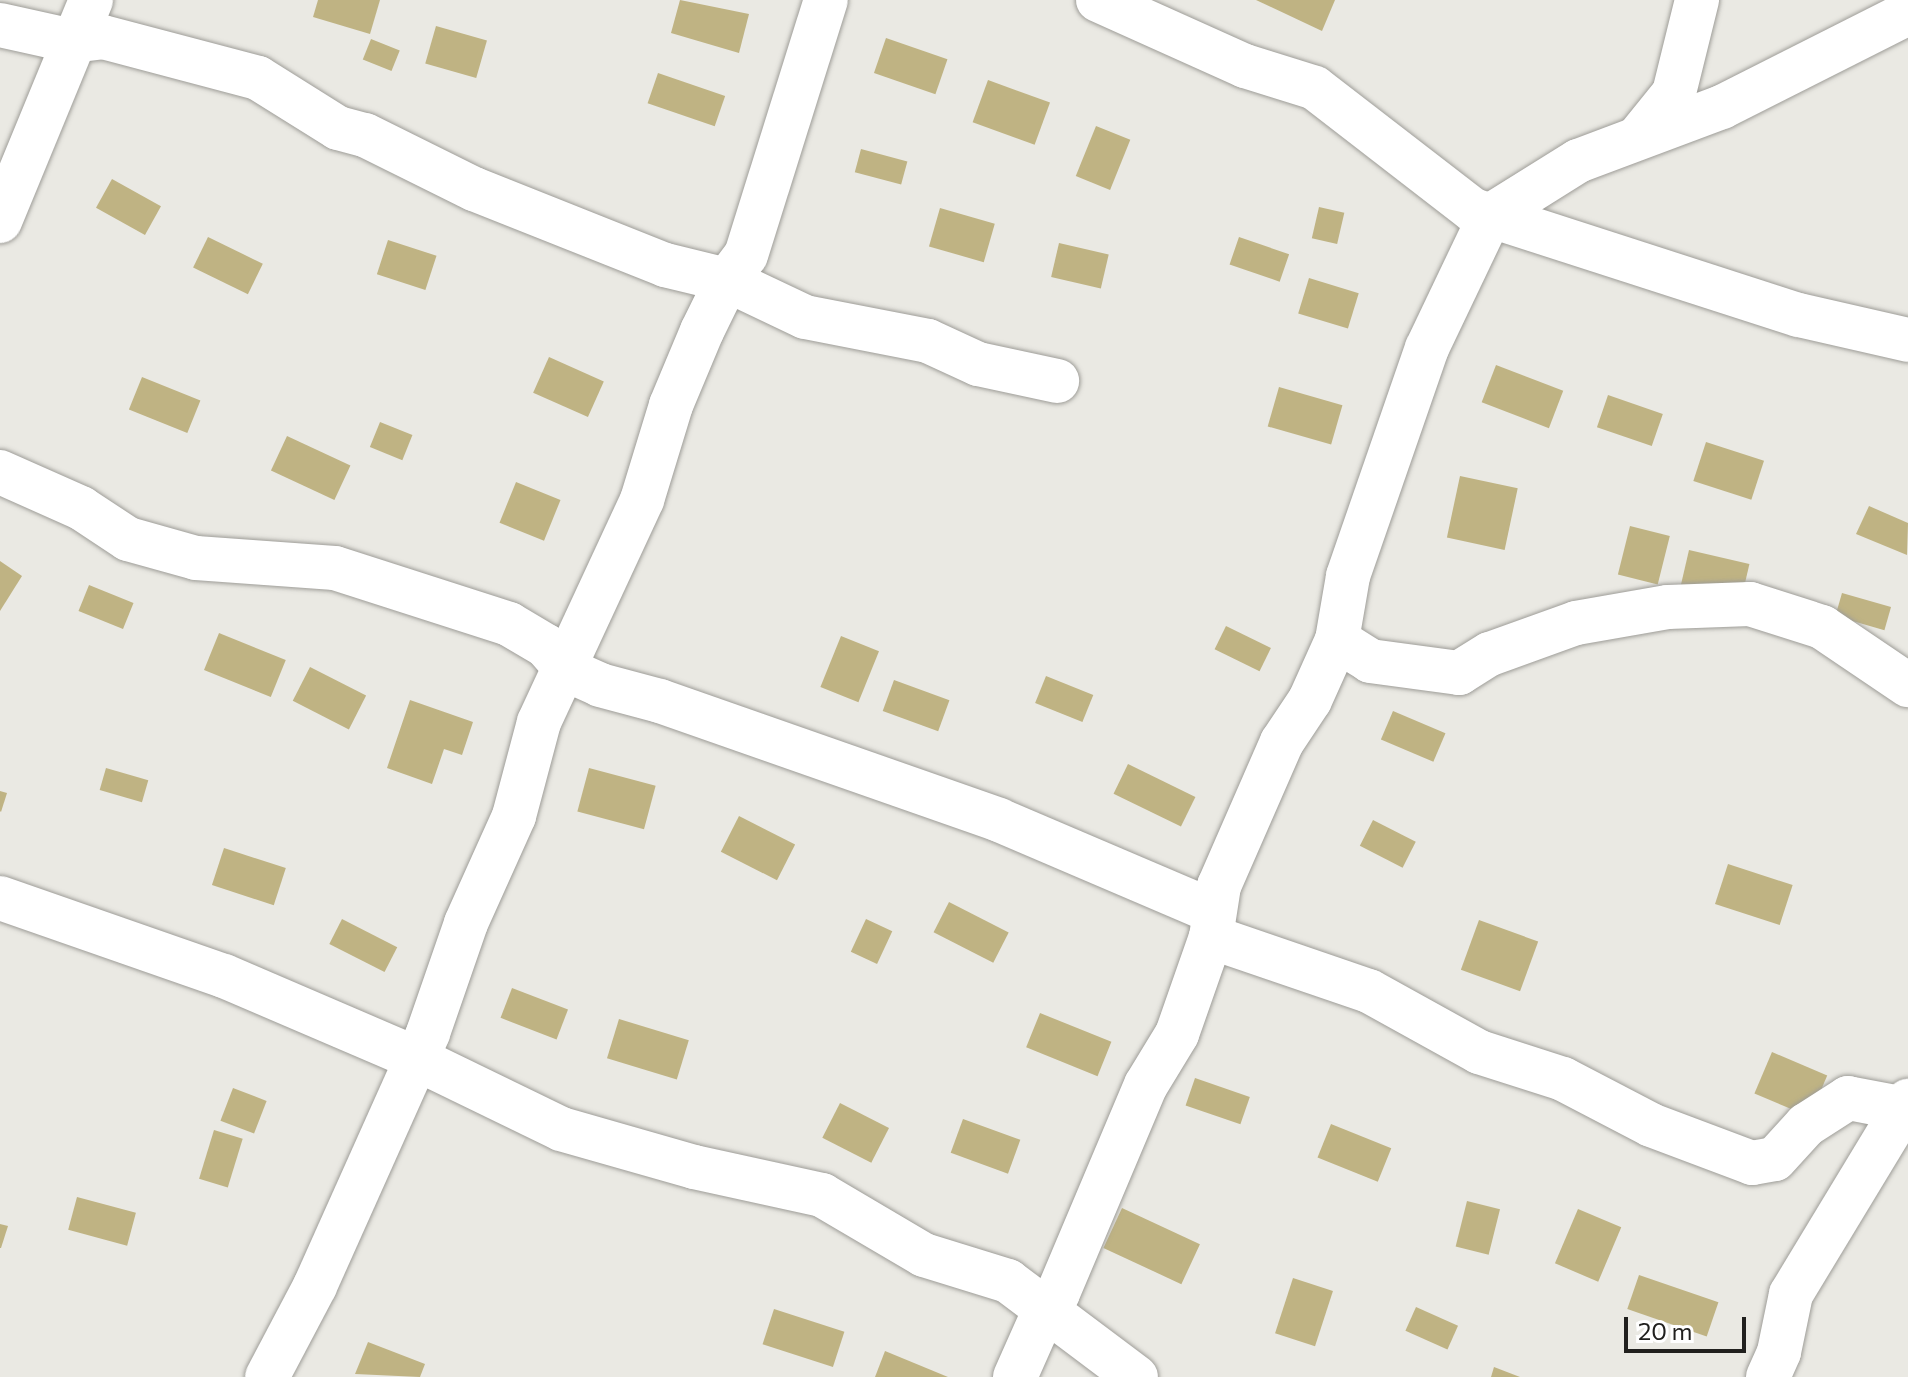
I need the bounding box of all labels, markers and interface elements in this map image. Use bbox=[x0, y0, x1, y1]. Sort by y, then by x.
scale bar bbox=[1628, 1301, 1750, 1351]
text: 20 m bbox=[1638, 1316, 1692, 1345]

